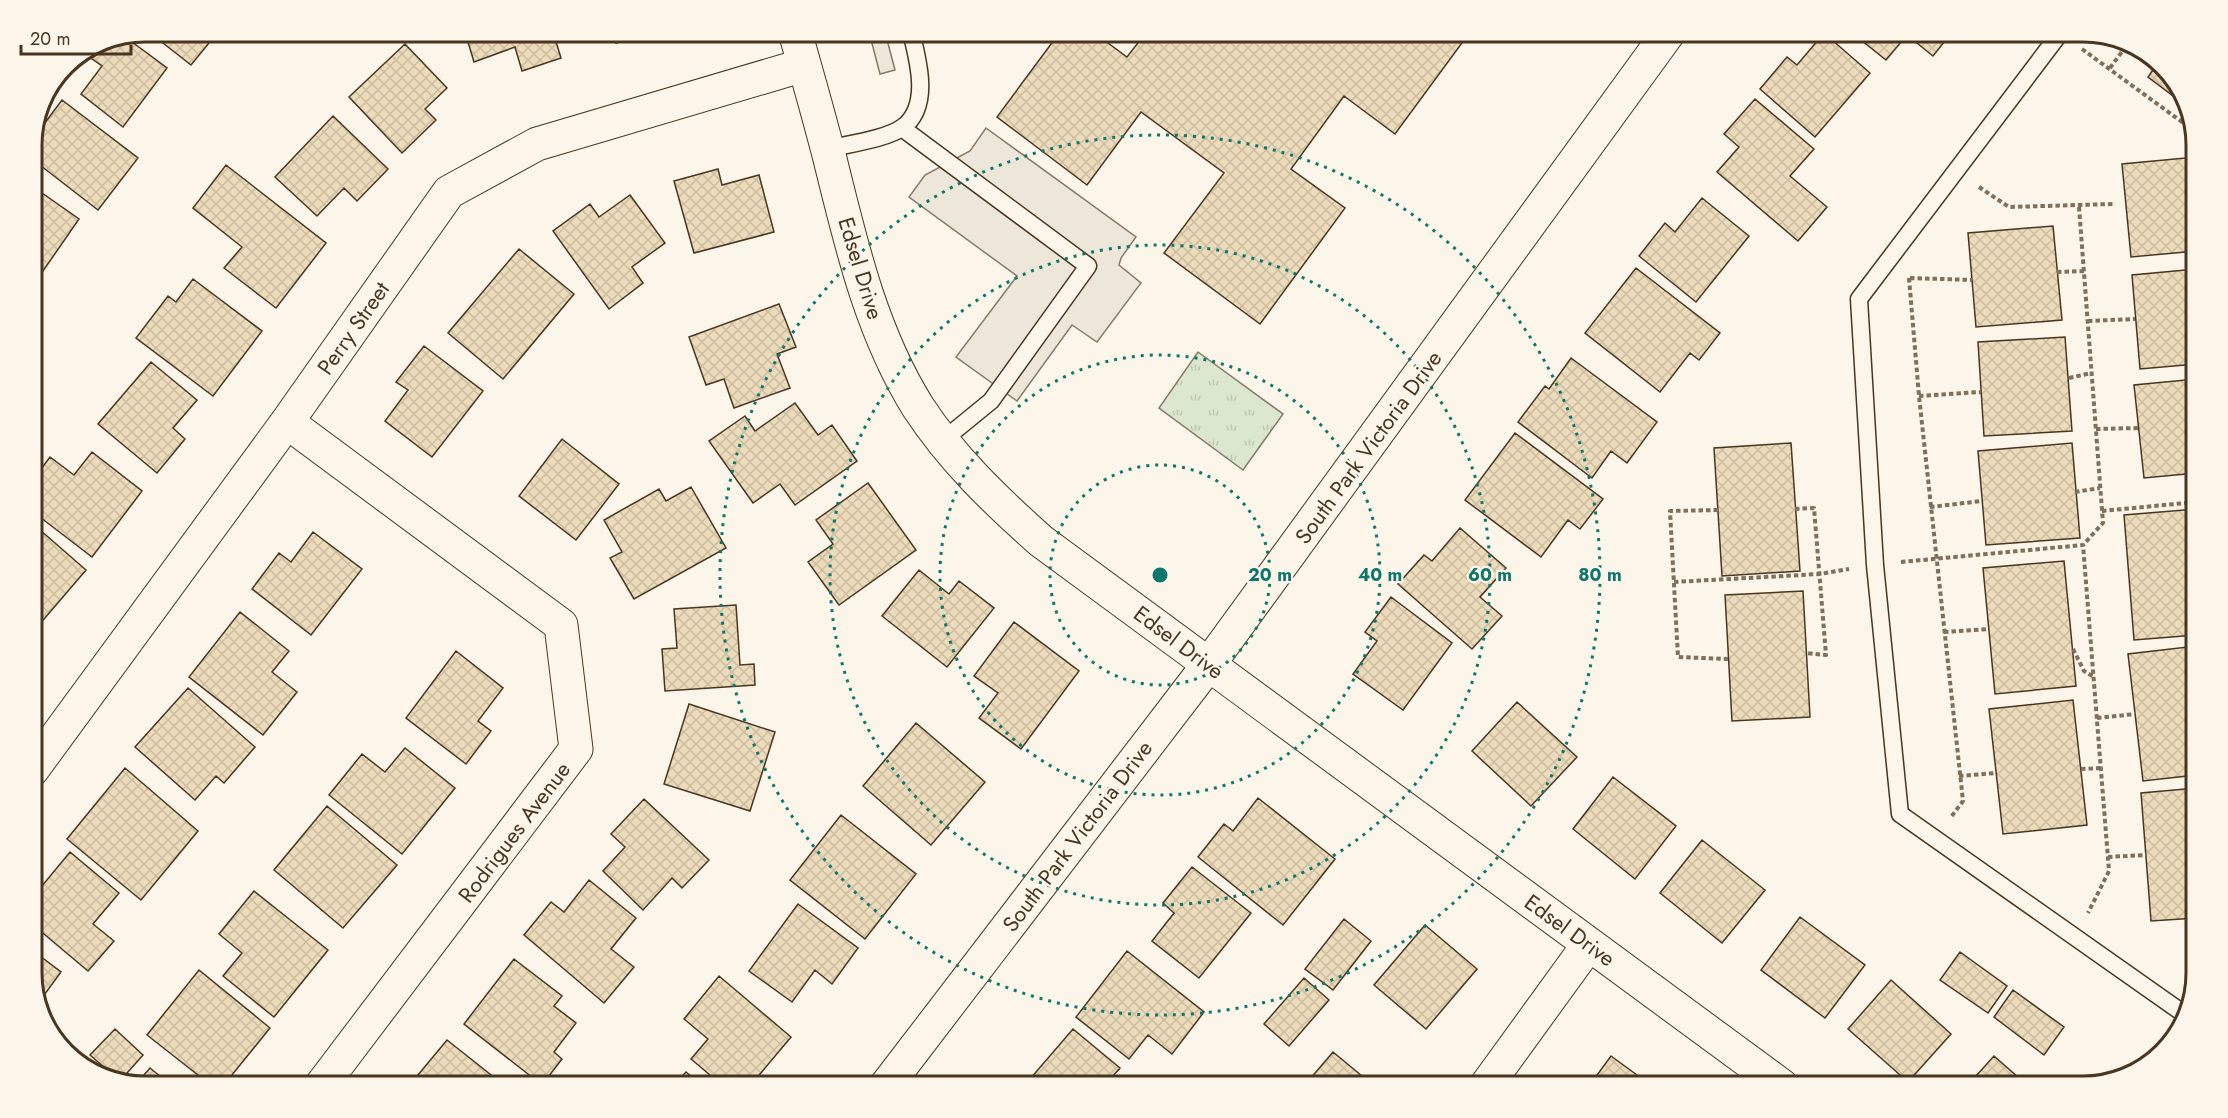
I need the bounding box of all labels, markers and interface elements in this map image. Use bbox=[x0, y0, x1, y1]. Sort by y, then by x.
scale bar bbox=[21, 18, 130, 56]
text: 20 m bbox=[30, 26, 70, 52]
street label: Edsel Drive bbox=[830, 213, 892, 323]
street label: Perry Street bbox=[309, 274, 397, 381]
street label: South Park Victoria Drive bbox=[1287, 344, 1449, 550]
text: 20 m bbox=[1248, 562, 1292, 588]
text: 40 m bbox=[1358, 562, 1402, 588]
text: 60 m bbox=[1468, 562, 1512, 588]
text: 80 m bbox=[1578, 562, 1622, 588]
centre of rings bbox=[1150, 565, 1170, 585]
street label: Edsel Drive bbox=[1127, 598, 1231, 686]
street label: South Park Victoria Drive bbox=[994, 734, 1160, 938]
street label: Rodrigues Avenue bbox=[450, 755, 578, 909]
street label: Edsel Drive bbox=[1518, 886, 1622, 974]

